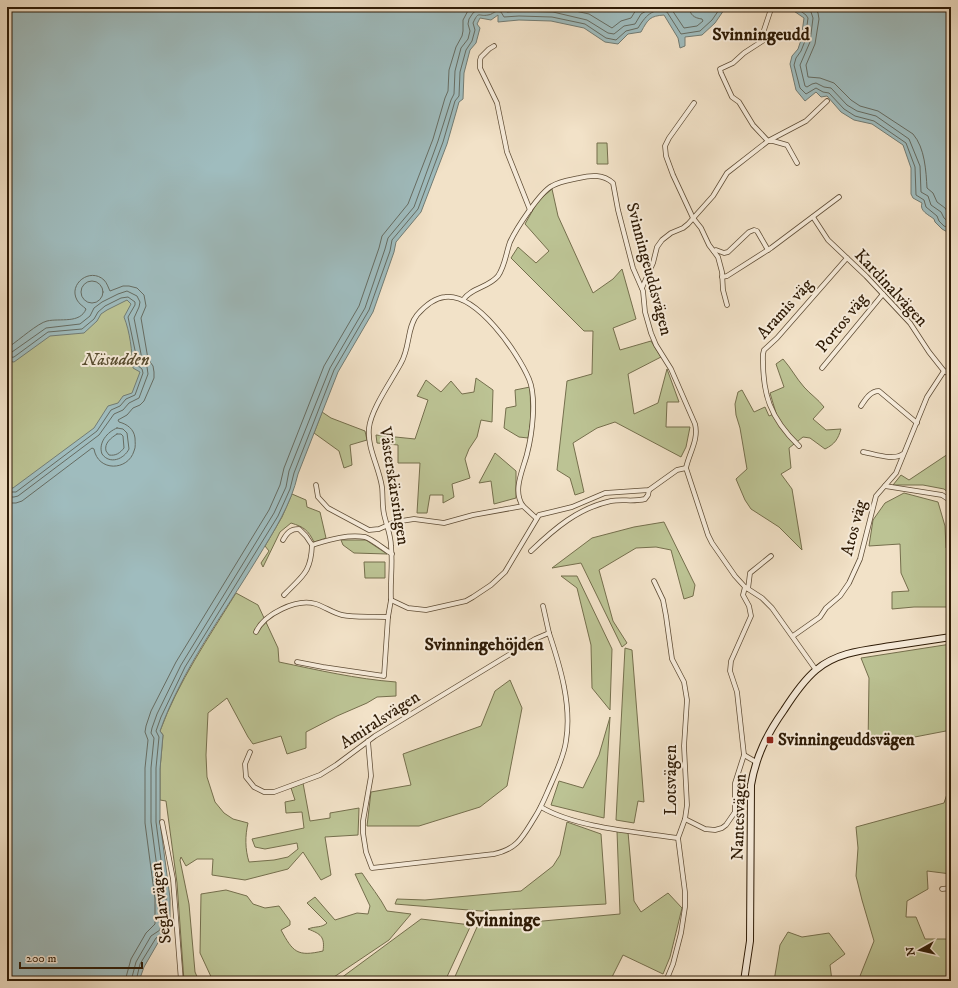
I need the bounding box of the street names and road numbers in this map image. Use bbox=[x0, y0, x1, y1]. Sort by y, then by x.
street label: Svinningeuddsvägen bbox=[621, 200, 677, 338]
street label: Kardinalvägen bbox=[849, 245, 933, 332]
street label: Aramis väg bbox=[752, 274, 818, 344]
street label: Portos väg bbox=[811, 288, 873, 357]
street label: Västerskärsringen bbox=[374, 424, 414, 547]
street label: Atos väg bbox=[836, 497, 872, 558]
street label: Amiralsvägen bbox=[336, 686, 424, 754]
street label: Lotsvägen bbox=[660, 745, 682, 815]
street label: Nantesvägen bbox=[726, 773, 752, 861]
street label: Seglarvägen bbox=[145, 861, 177, 945]

